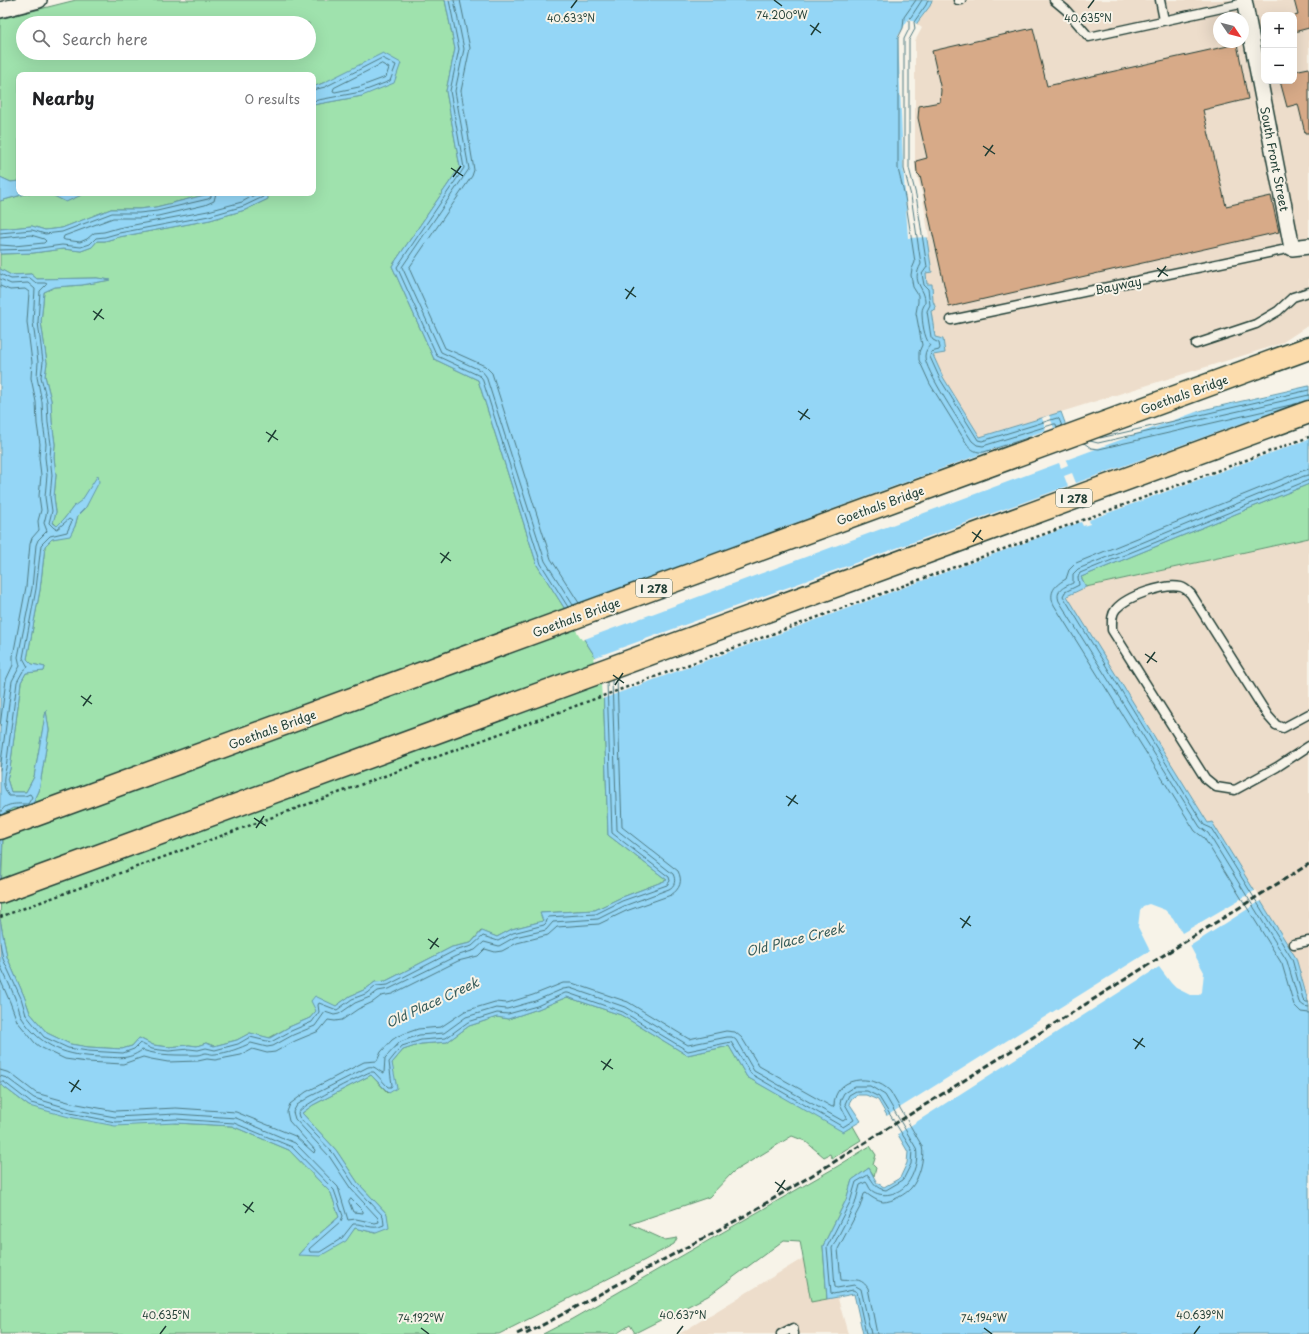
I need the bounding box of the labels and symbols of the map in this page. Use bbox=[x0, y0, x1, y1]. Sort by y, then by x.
text: 74.200°W bbox=[757, 7, 808, 22]
text: 40.633°N bbox=[547, 10, 595, 25]
text: 40.635°N bbox=[1064, 10, 1112, 25]
north arrow bbox=[1213, 12, 1249, 48]
street label: South Front Street bbox=[1256, 105, 1294, 213]
street label: Bayway bbox=[1093, 271, 1143, 299]
street label: Goethals Bridge bbox=[1138, 370, 1230, 418]
street label: Goethals Bridge bbox=[834, 481, 926, 529]
road number: I 278 bbox=[1056, 489, 1092, 507]
road number: I 278 bbox=[636, 579, 672, 597]
street label: Goethals Bridge bbox=[530, 593, 622, 641]
street label: Goethals Bridge bbox=[226, 705, 318, 753]
water label: Old Place Creek bbox=[744, 917, 847, 960]
water label: Old Place Creek bbox=[382, 972, 483, 1032]
text: 40.635°N bbox=[142, 1307, 190, 1322]
text: 40.637°N bbox=[660, 1307, 707, 1322]
text: 40.639°N bbox=[1176, 1307, 1224, 1322]
text: 74.192°W bbox=[398, 1310, 445, 1325]
text: 74.194°W bbox=[961, 1310, 1008, 1325]

